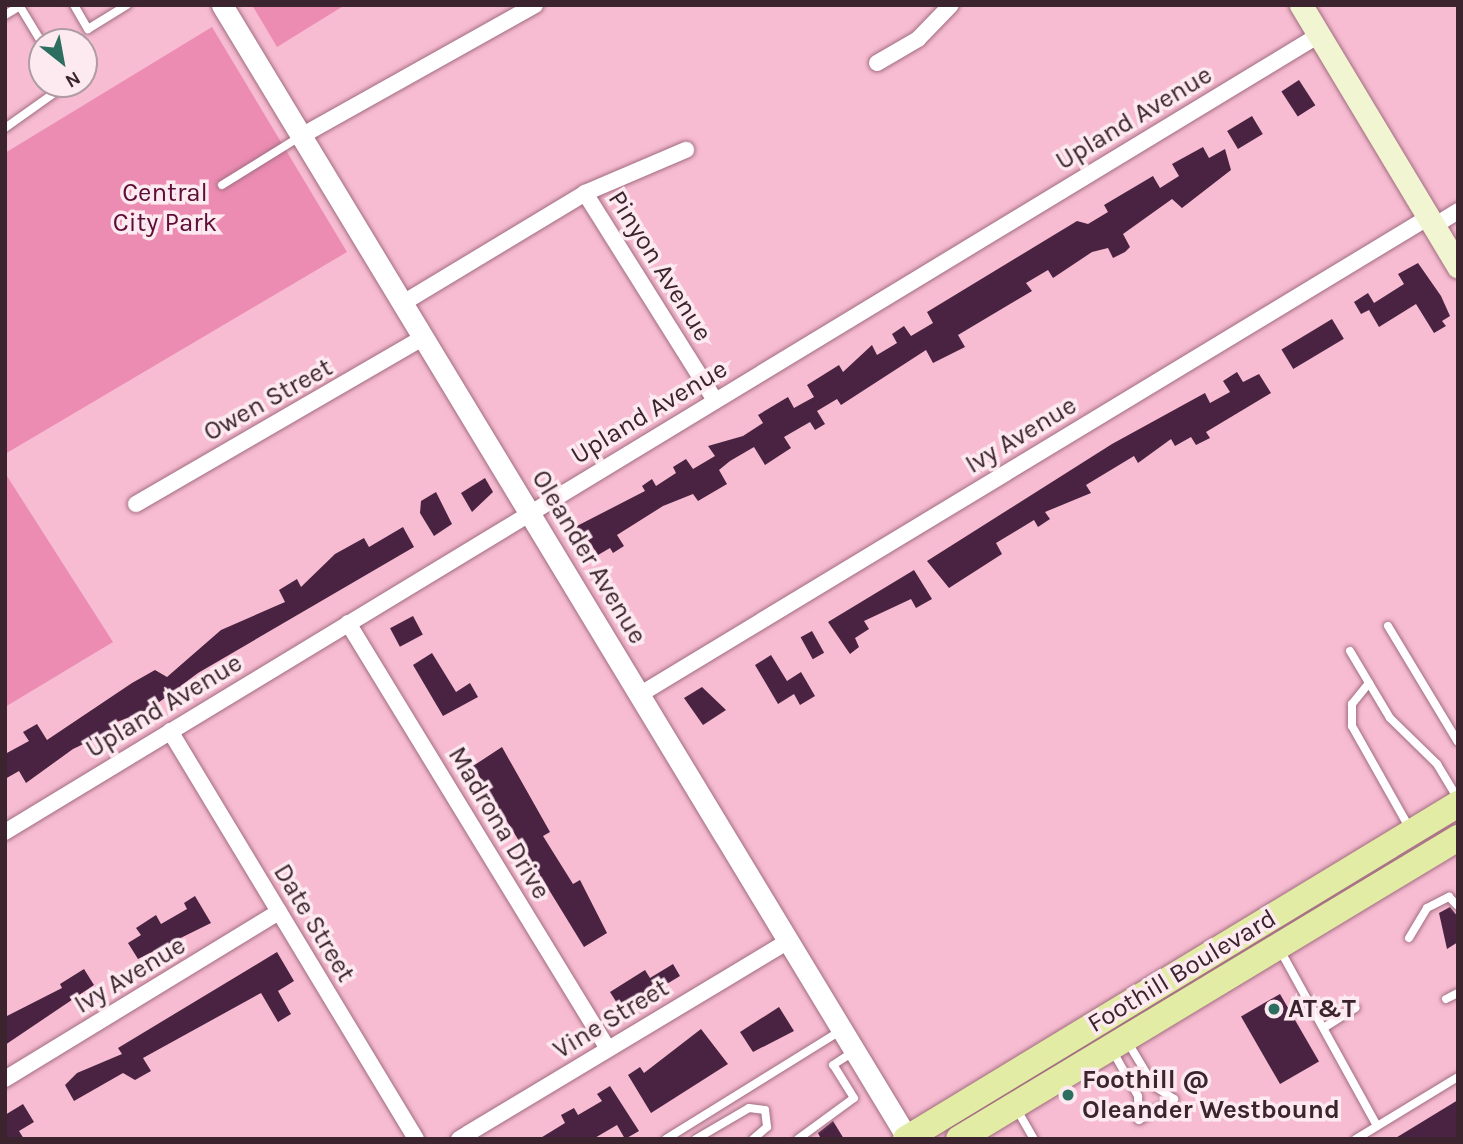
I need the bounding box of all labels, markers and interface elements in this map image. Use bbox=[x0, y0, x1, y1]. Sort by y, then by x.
north arrow bbox=[28, 28, 98, 98]
street label: Upland Avenue bbox=[1050, 59, 1218, 177]
text: N bbox=[61, 66, 84, 92]
park label: Central City Park bbox=[113, 177, 217, 238]
street label: Pinyon Avenue bbox=[601, 185, 719, 347]
street label: Owen Street bbox=[198, 352, 338, 448]
street label: Upland Avenue bbox=[565, 353, 733, 471]
street label: Ivy Avenue bbox=[960, 390, 1082, 480]
street label: Oleander Avenue bbox=[525, 464, 653, 650]
street label: Upland Avenue bbox=[80, 647, 248, 765]
street label: Madrona Drive bbox=[441, 741, 557, 905]
street label: Date Street bbox=[267, 858, 361, 988]
street label: Foothill Boulevard bbox=[1082, 902, 1282, 1040]
street label: Ivy Avenue bbox=[69, 930, 191, 1020]
street label: Vine Street bbox=[548, 972, 674, 1066]
place label: AT&T bbox=[1288, 993, 1356, 1025]
marker: AT&T bbox=[1266, 1001, 1282, 1017]
place label: Foothill @ Oleander Westbound bbox=[1082, 1064, 1340, 1126]
marker: Foothill @ Oleander Westbound bbox=[1060, 1087, 1076, 1103]

